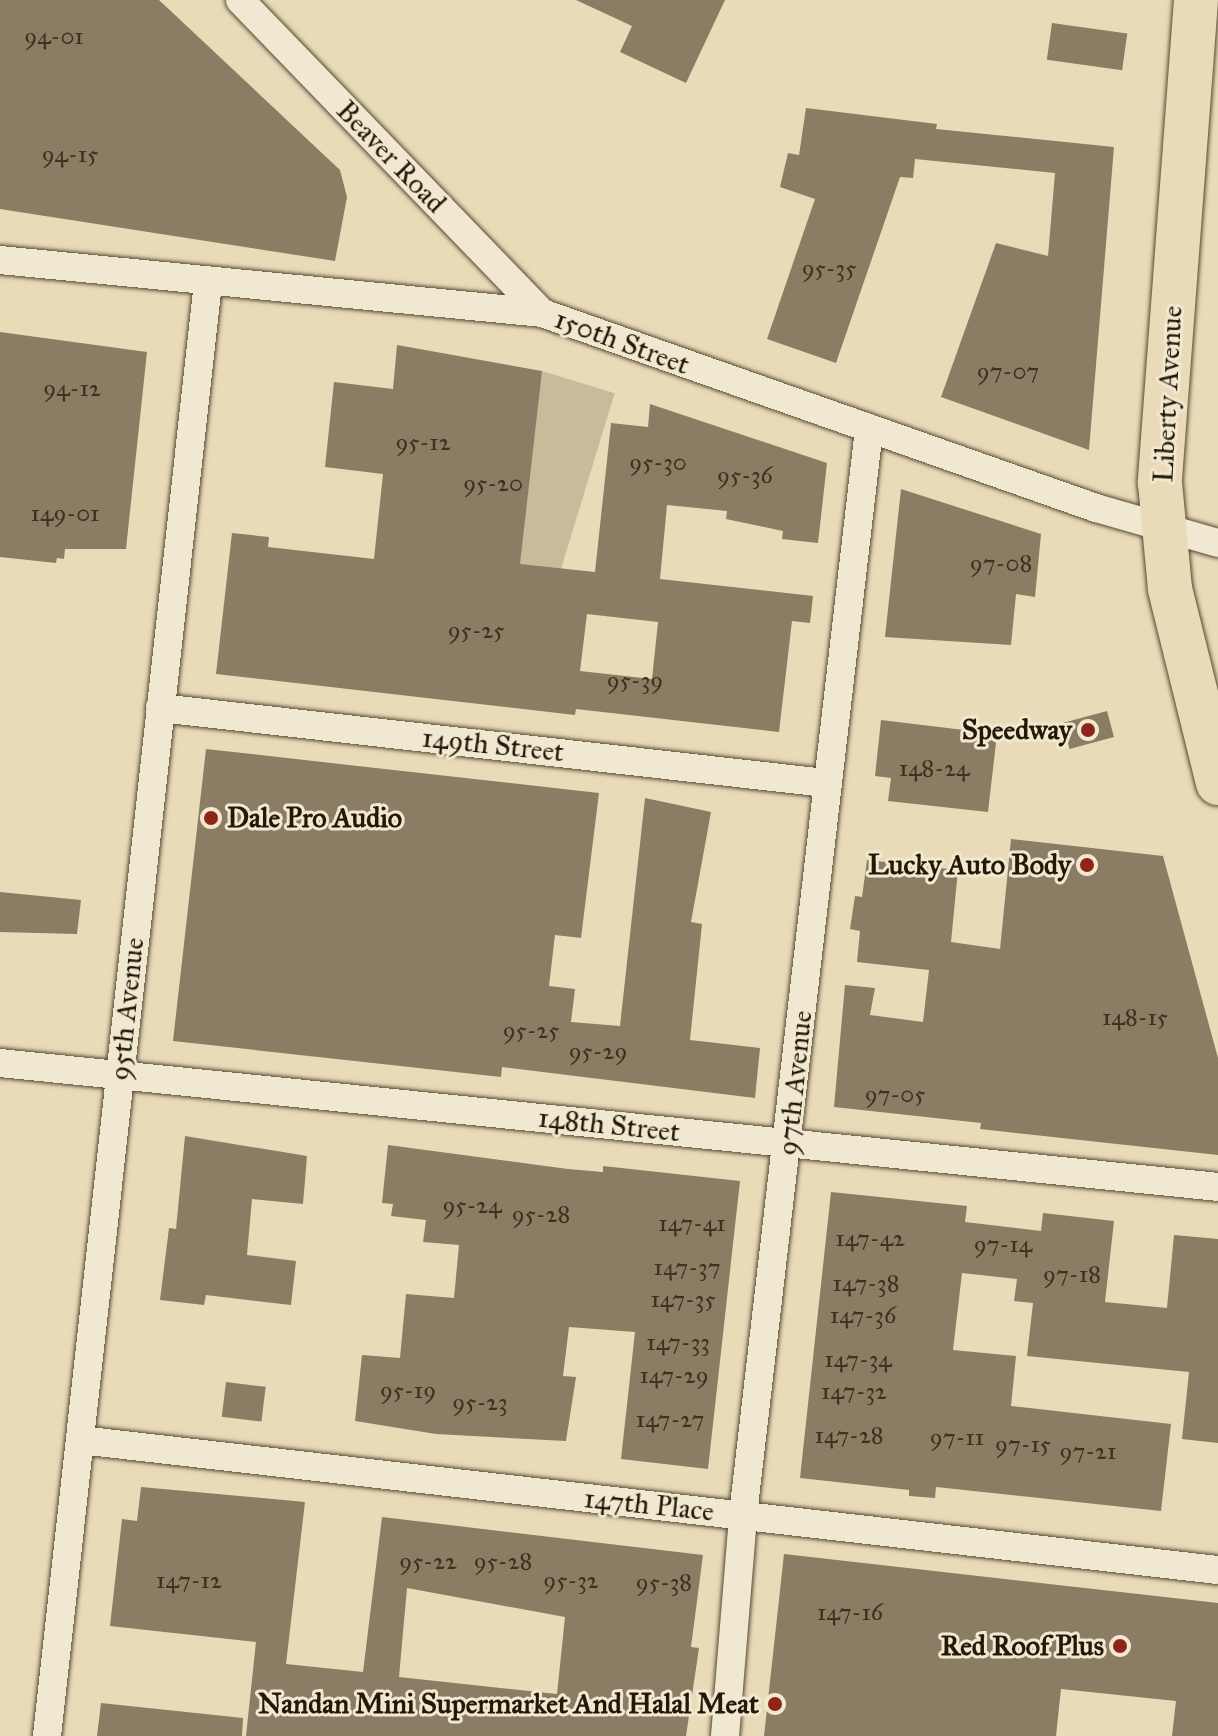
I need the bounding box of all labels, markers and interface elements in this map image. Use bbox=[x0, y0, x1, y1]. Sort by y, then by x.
house number: 94-01 bbox=[24, 23, 84, 51]
street label: Beaver Road bbox=[329, 94, 453, 220]
house number: 94-15 bbox=[42, 141, 98, 169]
house number: 95-35 bbox=[802, 255, 856, 283]
street label: 150th Street bbox=[550, 302, 694, 382]
street label: Liberty Avenue bbox=[1147, 305, 1189, 483]
house number: 97-07 bbox=[977, 358, 1039, 386]
house number: 94-12 bbox=[43, 375, 101, 403]
house number: 95-12 bbox=[395, 429, 451, 457]
house number: 95-30 bbox=[629, 449, 687, 477]
house number: 95-36 bbox=[717, 462, 773, 490]
house number: 95-20 bbox=[463, 470, 523, 498]
house number: 149-01 bbox=[31, 500, 99, 528]
house number: 97-08 bbox=[970, 550, 1032, 578]
house number: 95-25 bbox=[448, 617, 504, 645]
house number: 95-39 bbox=[607, 667, 663, 695]
place label: Speedway bbox=[962, 713, 1072, 747]
street label: 149th Street bbox=[420, 721, 566, 769]
marker: Speedway bbox=[1079, 721, 1097, 739]
house number: 148-24 bbox=[899, 755, 969, 783]
place label: Dale Pro Audio bbox=[227, 801, 402, 835]
marker: Dale Pro Audio bbox=[202, 809, 220, 827]
place label: Lucky Auto Body bbox=[868, 848, 1071, 882]
marker: Lucky Auto Body bbox=[1078, 856, 1096, 874]
street label: 95th Avenue bbox=[103, 936, 151, 1082]
house number: 148-15 bbox=[1102, 1004, 1168, 1032]
street label: 97th Avenue bbox=[771, 1009, 819, 1157]
house number: 95-25 bbox=[503, 1017, 559, 1045]
house number: 95-29 bbox=[569, 1038, 627, 1066]
house number: 97-05 bbox=[865, 1081, 925, 1109]
street label: 148th Street bbox=[536, 1101, 682, 1149]
house number: 95-24 bbox=[442, 1192, 502, 1220]
house number: 95-28 bbox=[512, 1201, 570, 1229]
house number: 147-41 bbox=[658, 1210, 726, 1238]
house number: 147-42 bbox=[835, 1225, 905, 1253]
house number: 97-14 bbox=[974, 1231, 1032, 1259]
house number: 147-37 bbox=[654, 1254, 720, 1282]
house number: 97-18 bbox=[1043, 1261, 1101, 1289]
house number: 147-38 bbox=[833, 1270, 899, 1298]
house number: 147-35 bbox=[650, 1286, 716, 1314]
house number: 147-36 bbox=[830, 1302, 896, 1330]
house number: 147-33 bbox=[646, 1329, 710, 1357]
house number: 147-34 bbox=[824, 1346, 892, 1374]
house number: 147-29 bbox=[639, 1362, 709, 1390]
house number: 95-19 bbox=[380, 1377, 436, 1405]
house number: 147-32 bbox=[821, 1378, 887, 1406]
house number: 95-23 bbox=[452, 1389, 508, 1417]
house number: 147-27 bbox=[636, 1406, 704, 1434]
house number: 147-28 bbox=[814, 1422, 884, 1450]
house number: 97-11 bbox=[930, 1424, 984, 1452]
house number: 97-15 bbox=[995, 1431, 1051, 1459]
house number: 97-21 bbox=[1060, 1438, 1116, 1466]
street label: 147th Place bbox=[582, 1481, 716, 1529]
house number: 95-22 bbox=[399, 1548, 457, 1576]
house number: 95-28 bbox=[474, 1548, 532, 1576]
house number: 147-12 bbox=[156, 1567, 222, 1595]
house number: 95-32 bbox=[543, 1567, 599, 1595]
house number: 95-38 bbox=[636, 1569, 692, 1597]
house number: 147-16 bbox=[817, 1599, 883, 1627]
place label: Red Roof Plus bbox=[941, 1629, 1104, 1663]
marker: Red Roof Plus bbox=[1111, 1637, 1129, 1655]
place label: Nandan Mini Supermarket And Halal Meat bbox=[258, 1687, 759, 1721]
marker: Nandan Mini Supermarket And Halal Meat bbox=[766, 1695, 784, 1713]

